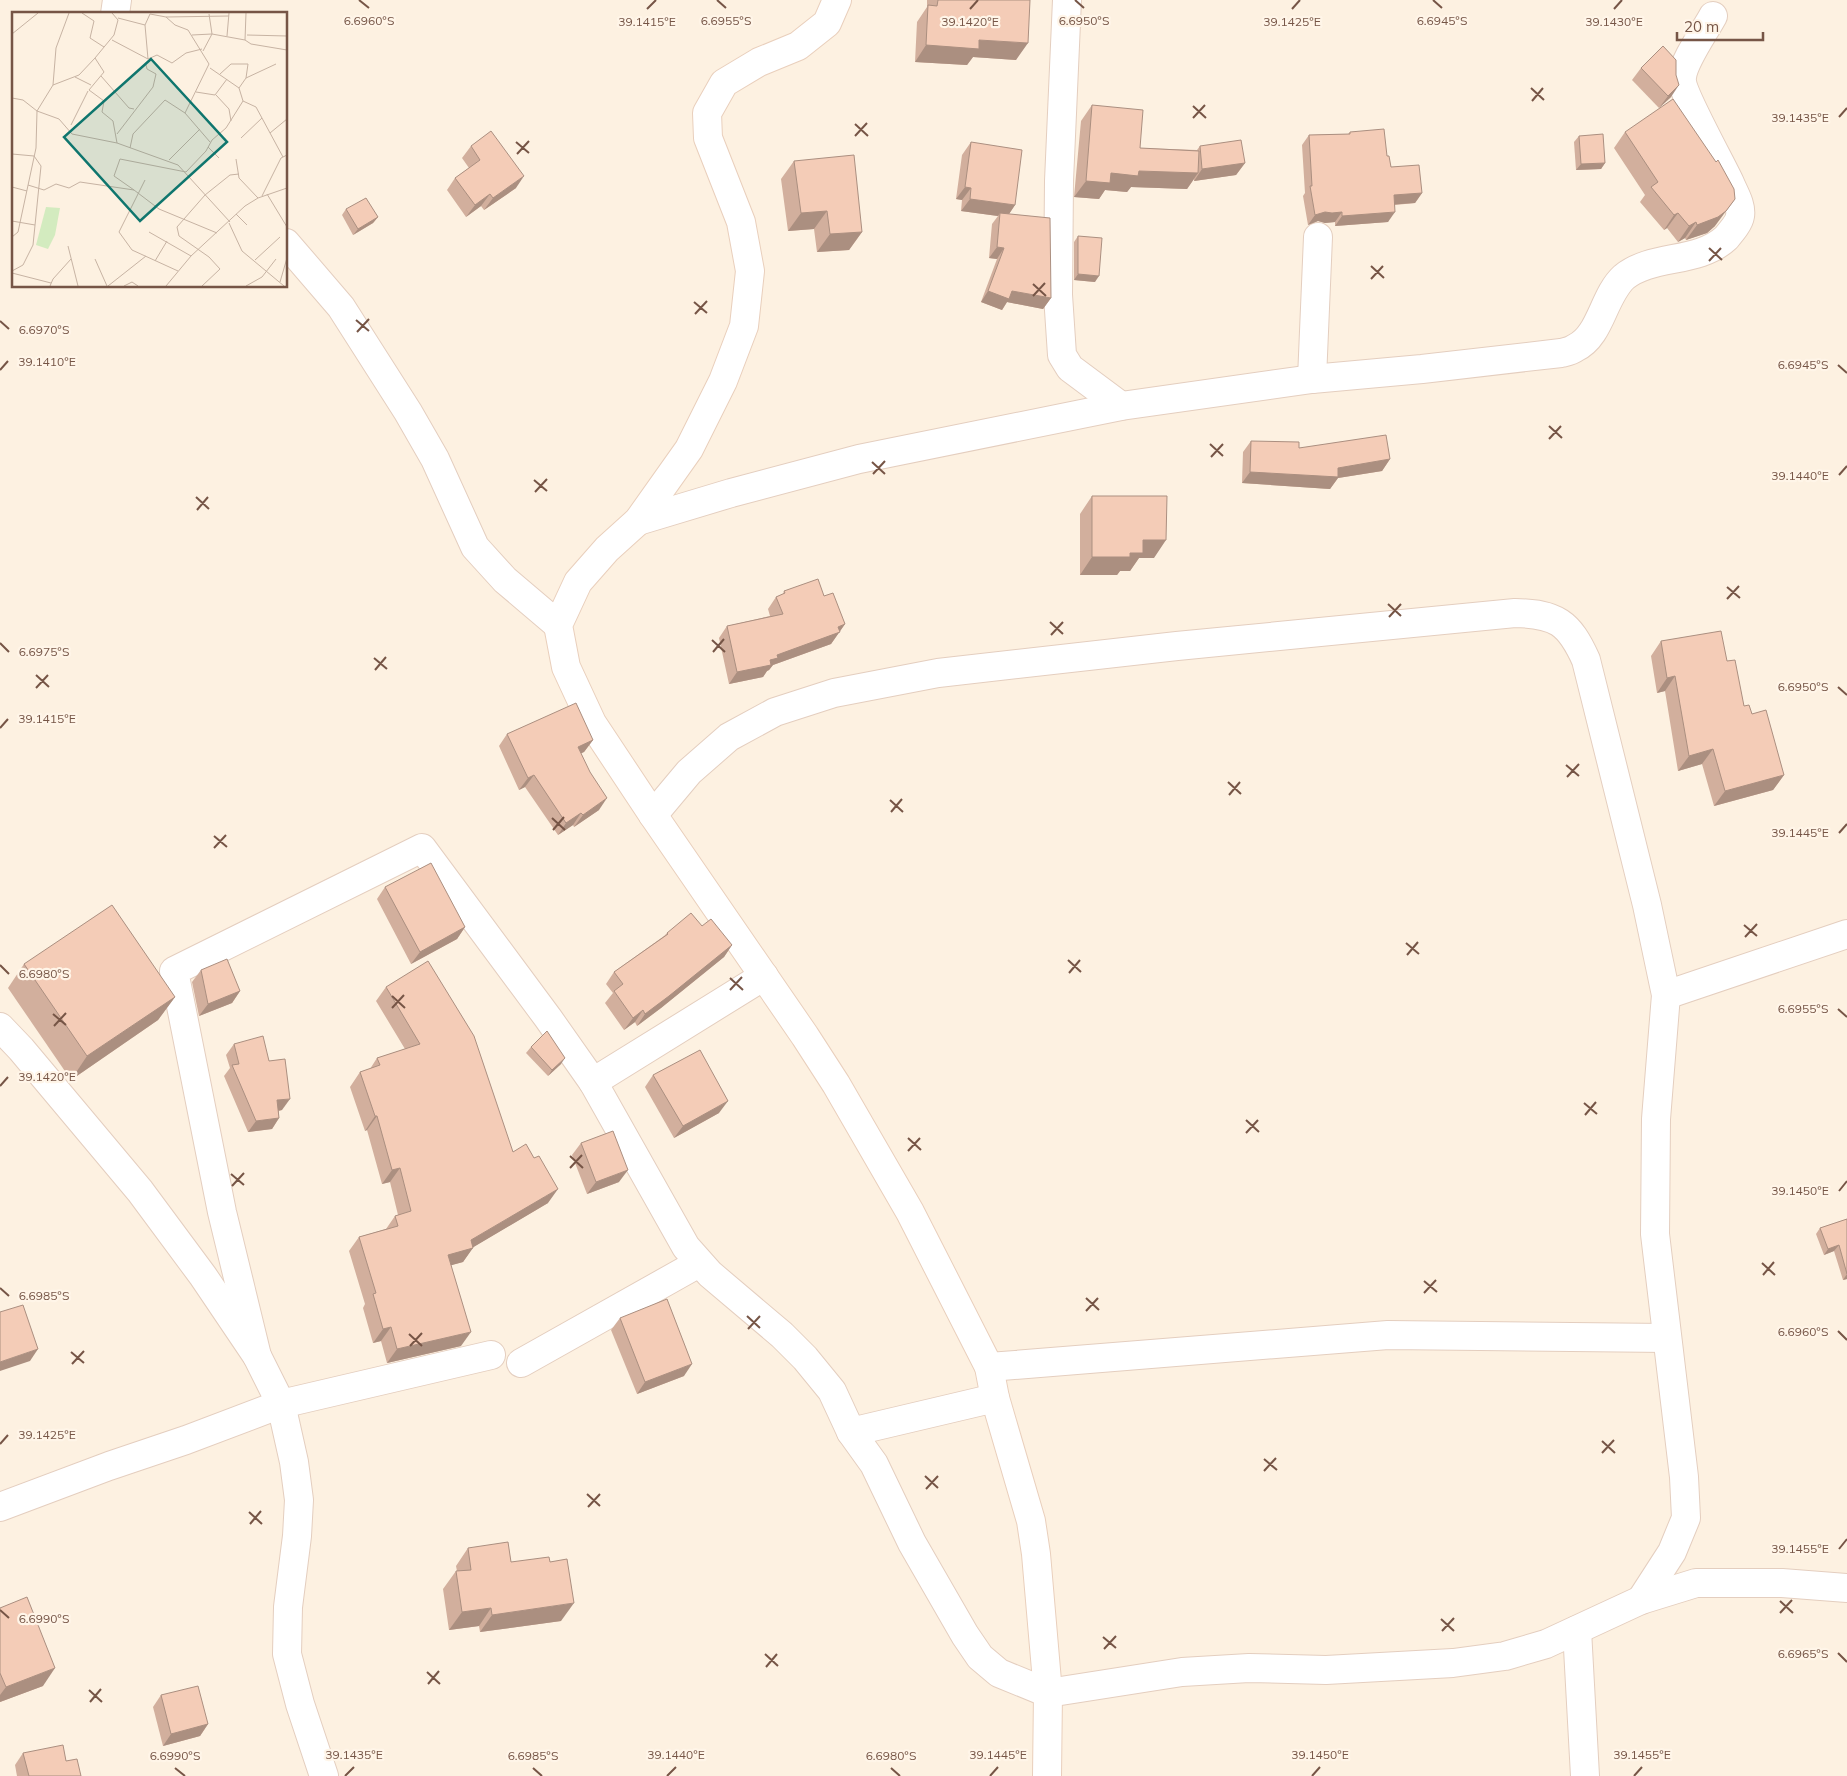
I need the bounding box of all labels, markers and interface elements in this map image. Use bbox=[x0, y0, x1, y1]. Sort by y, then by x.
scale bar bbox=[1677, 10, 1763, 42]
inset map bbox=[12, 12, 288, 288]
text: 6.6960°S bbox=[344, 13, 394, 28]
text: 6.6955°S bbox=[701, 13, 751, 28]
text: 6.6950°S bbox=[1059, 13, 1109, 28]
text: 6.6945°S bbox=[1417, 13, 1467, 28]
text: 39.1415°E bbox=[618, 14, 676, 29]
text: 39.1420°E bbox=[941, 14, 999, 29]
text: 39.1425°E bbox=[1263, 14, 1321, 29]
text: 39.1430°E bbox=[1585, 14, 1643, 29]
text: 20 m bbox=[1684, 17, 1719, 36]
text: 39.1435°E bbox=[1771, 110, 1829, 125]
text: 6.6970°S bbox=[19, 322, 69, 337]
text: 39.1410°E bbox=[18, 354, 76, 369]
text: 6.6945°S bbox=[1778, 357, 1828, 372]
text: 39.1440°E bbox=[1771, 468, 1829, 483]
text: 6.6975°S bbox=[19, 644, 69, 659]
text: 6.6950°S bbox=[1778, 679, 1828, 694]
text: 39.1415°E bbox=[18, 711, 76, 726]
text: 39.1445°E bbox=[1771, 825, 1829, 840]
text: 6.6980°S bbox=[19, 966, 69, 981]
text: 6.6955°S bbox=[1778, 1001, 1828, 1016]
text: 39.1420°E bbox=[18, 1069, 76, 1084]
text: 39.1450°E bbox=[1771, 1183, 1829, 1198]
text: 6.6985°S bbox=[19, 1288, 69, 1303]
text: 6.6960°S bbox=[1778, 1324, 1828, 1339]
text: 39.1425°E bbox=[18, 1427, 76, 1442]
text: 39.1455°E bbox=[1771, 1541, 1829, 1556]
text: 6.6990°S bbox=[19, 1611, 69, 1626]
text: 6.6965°S bbox=[1778, 1646, 1828, 1661]
text: 39.1435°E bbox=[325, 1747, 383, 1762]
text: 39.1440°E bbox=[647, 1747, 705, 1762]
text: 39.1445°E bbox=[969, 1747, 1027, 1762]
text: 39.1450°E bbox=[1291, 1747, 1349, 1762]
text: 39.1455°E bbox=[1613, 1747, 1671, 1762]
text: 6.6990°S bbox=[150, 1748, 200, 1763]
text: 6.6985°S bbox=[508, 1748, 558, 1763]
text: 6.6980°S bbox=[866, 1748, 916, 1763]

